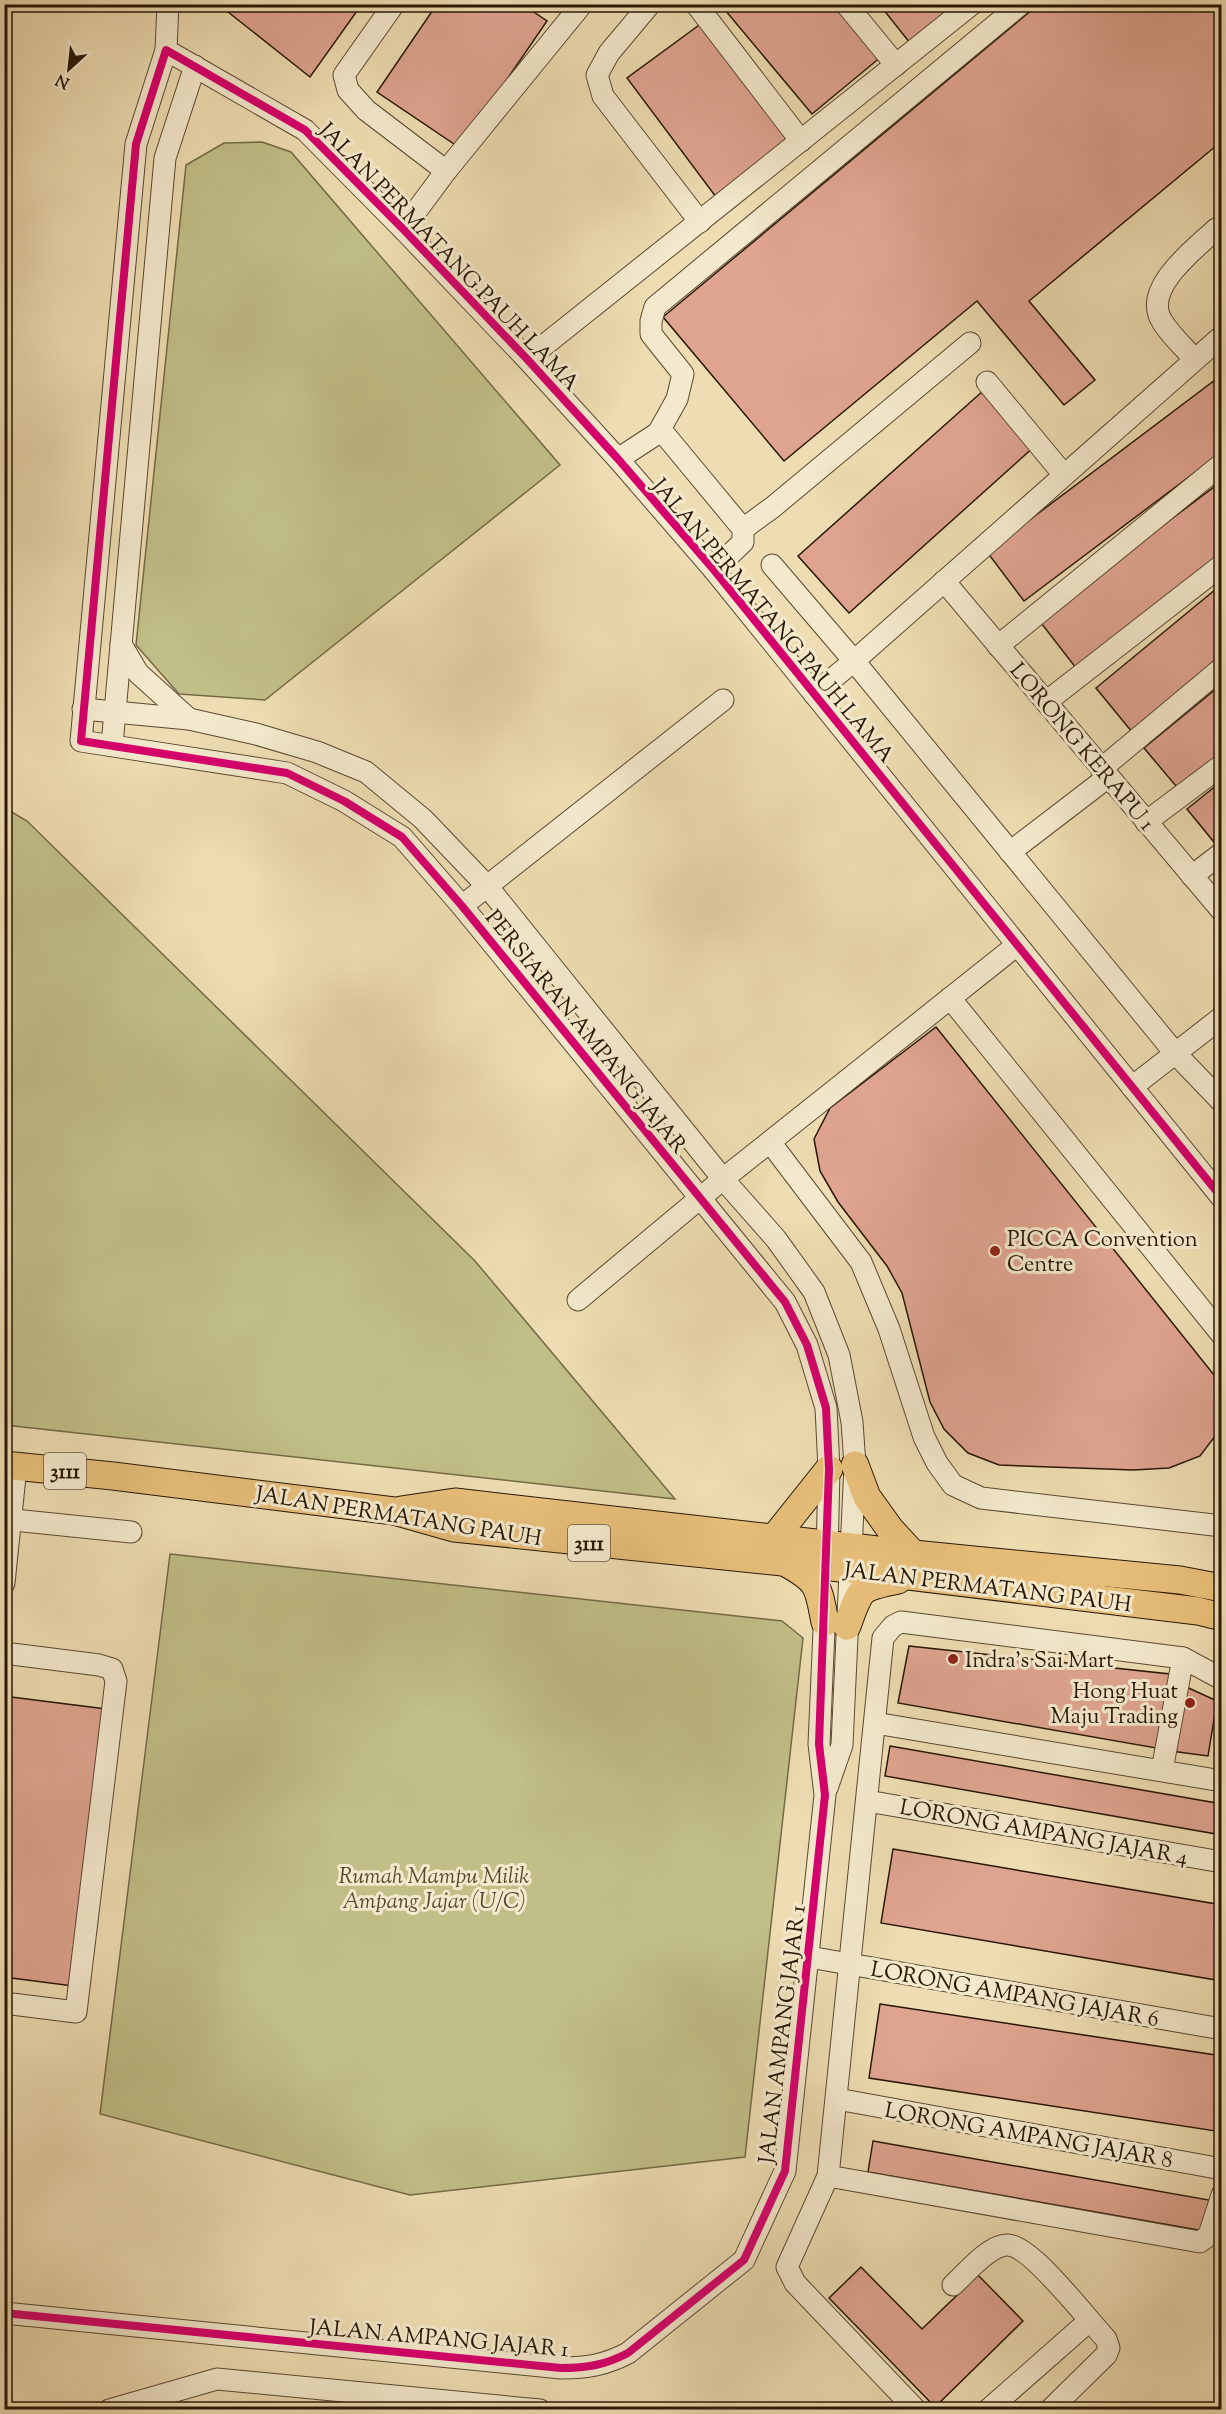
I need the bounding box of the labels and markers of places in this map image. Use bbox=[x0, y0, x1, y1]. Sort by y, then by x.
place label: PICCA Convention Centre bbox=[1007, 1225, 1198, 1282]
marker: PICCA Convention Centre bbox=[988, 1244, 1002, 1258]
place label: Indra's Sai Mart bbox=[965, 1646, 1114, 1678]
marker: Indra's Sai Mart bbox=[946, 1652, 960, 1666]
place label: Hong Huat Maju Trading bbox=[1051, 1677, 1178, 1734]
marker: Hong Huat Maju Trading bbox=[1183, 1696, 1197, 1710]

